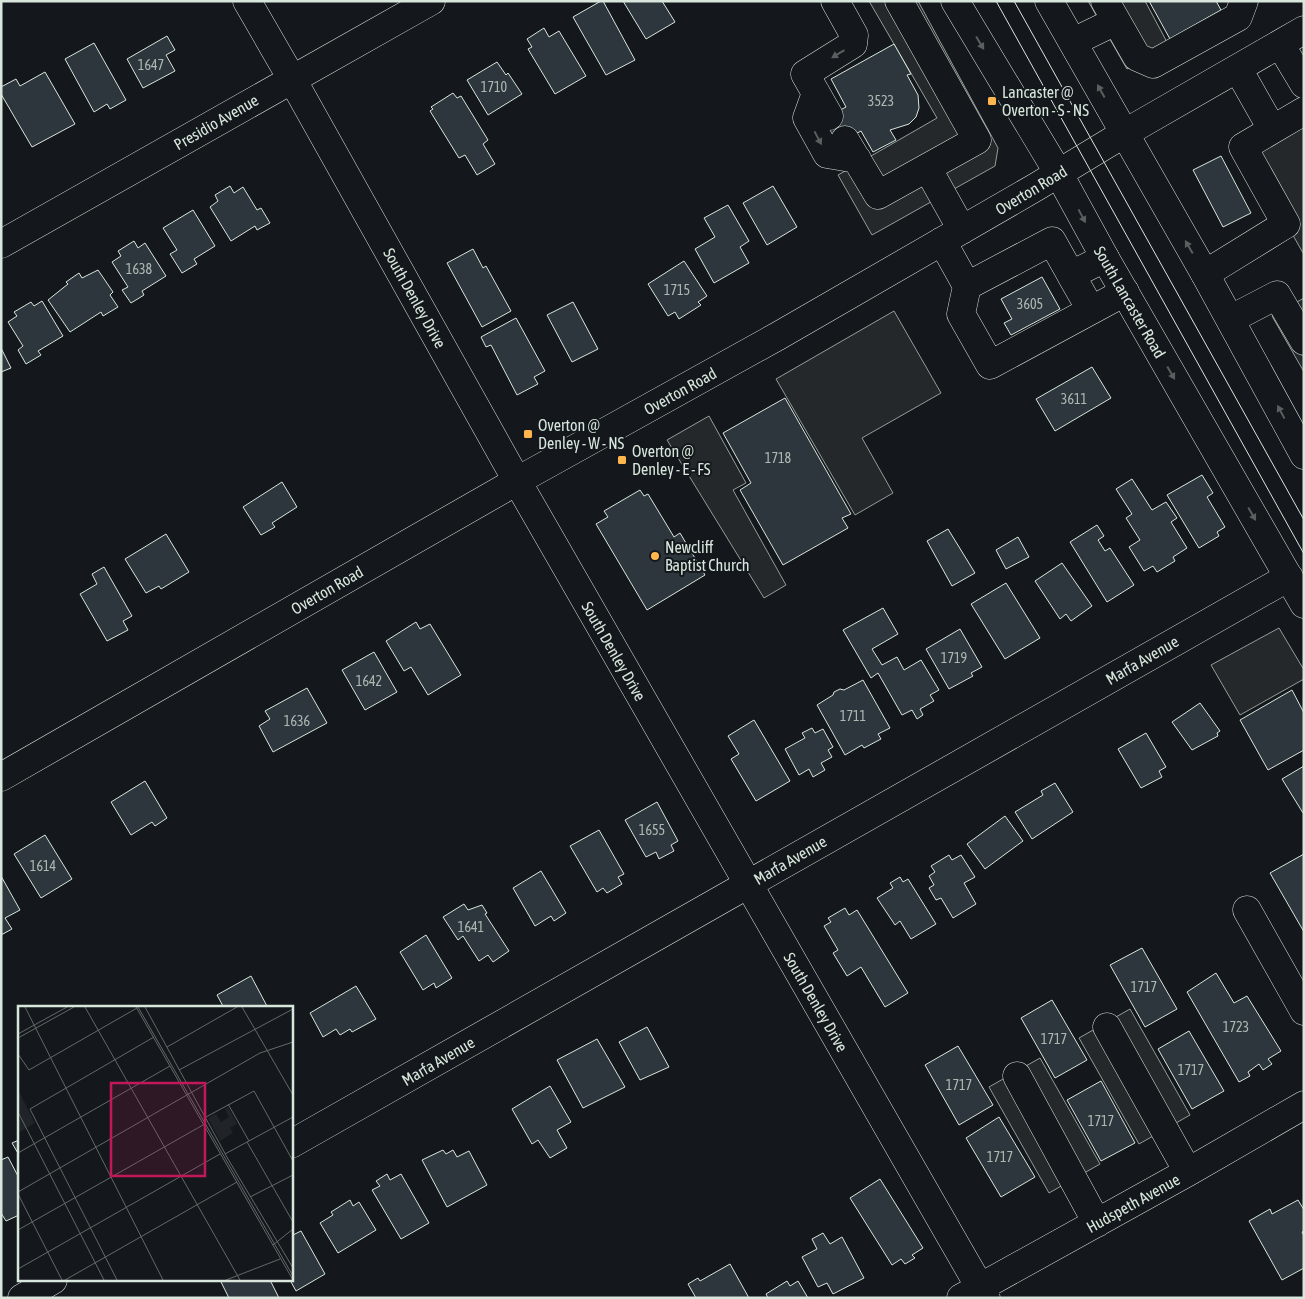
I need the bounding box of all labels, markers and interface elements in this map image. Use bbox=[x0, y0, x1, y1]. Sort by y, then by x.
one-way arrow bbox=[975, 36, 984, 50]
one-way arrow bbox=[831, 49, 844, 58]
house number: 1647 bbox=[138, 57, 164, 73]
house number: 1710 bbox=[481, 79, 508, 95]
place label: Lancaster @ Overton - S - NS bbox=[1002, 83, 1089, 119]
one-way arrow bbox=[1096, 84, 1105, 97]
street label: Presidio Avenue bbox=[171, 91, 261, 153]
house number: 3523 bbox=[868, 93, 894, 109]
marker: Lancaster @ Overton - S - NS bbox=[986, 95, 998, 107]
one-way arrow bbox=[814, 130, 822, 145]
street label: Overton Road bbox=[992, 162, 1070, 218]
one-way arrow bbox=[1078, 209, 1086, 224]
one-way arrow bbox=[1185, 240, 1194, 253]
street label: South Lancaster Road bbox=[1091, 243, 1169, 361]
street label: South Denley Drive bbox=[379, 245, 450, 352]
house number: 1638 bbox=[126, 261, 153, 277]
house number: 1715 bbox=[664, 282, 690, 298]
house number: 3605 bbox=[1017, 296, 1043, 312]
street label: Overton Road bbox=[641, 364, 719, 418]
one-way arrow bbox=[1167, 366, 1175, 380]
house number: 3611 bbox=[1061, 391, 1087, 407]
one-way arrow bbox=[1276, 405, 1285, 419]
place label: Overton @ Denley - W - NS bbox=[538, 416, 625, 453]
marker: Overton @ Denley - W - NS bbox=[522, 428, 534, 440]
place label: Overton @ Denley - E - FS bbox=[632, 442, 711, 479]
house number: 1718 bbox=[765, 450, 792, 466]
marker: Overton @ Denley - E - FS bbox=[616, 454, 628, 466]
one-way arrow bbox=[1248, 507, 1257, 520]
place label: Newcliff Baptist Church bbox=[665, 538, 749, 575]
marker: Newcliff Baptist Church bbox=[649, 550, 661, 562]
street label: Overton Road bbox=[288, 562, 366, 618]
street label: South Denley Drive bbox=[577, 598, 650, 704]
street label: Marfa Avenue bbox=[1102, 632, 1182, 688]
house number: 1719 bbox=[941, 650, 967, 666]
house number: 1642 bbox=[356, 673, 382, 689]
house number: 1711 bbox=[840, 708, 866, 724]
house number: 1636 bbox=[284, 713, 311, 729]
house number: 1655 bbox=[639, 822, 665, 838]
street label: Marfa Avenue bbox=[750, 832, 830, 888]
house number: 1614 bbox=[30, 858, 57, 874]
house number: 1641 bbox=[458, 919, 484, 935]
street label: South Denley Drive bbox=[779, 949, 852, 1055]
house number: 1717 bbox=[1131, 979, 1157, 995]
inset map bbox=[18, 1006, 292, 1282]
house number: 1723 bbox=[1223, 1019, 1249, 1035]
house number: 1717 bbox=[1041, 1031, 1067, 1047]
street label: Marfa Avenue bbox=[398, 1033, 478, 1089]
house number: 1717 bbox=[1178, 1062, 1204, 1078]
house number: 1717 bbox=[946, 1077, 972, 1093]
house number: 1717 bbox=[1088, 1113, 1114, 1129]
house number: 1717 bbox=[987, 1149, 1013, 1165]
street label: Hudspeth Avenue bbox=[1083, 1170, 1183, 1237]

